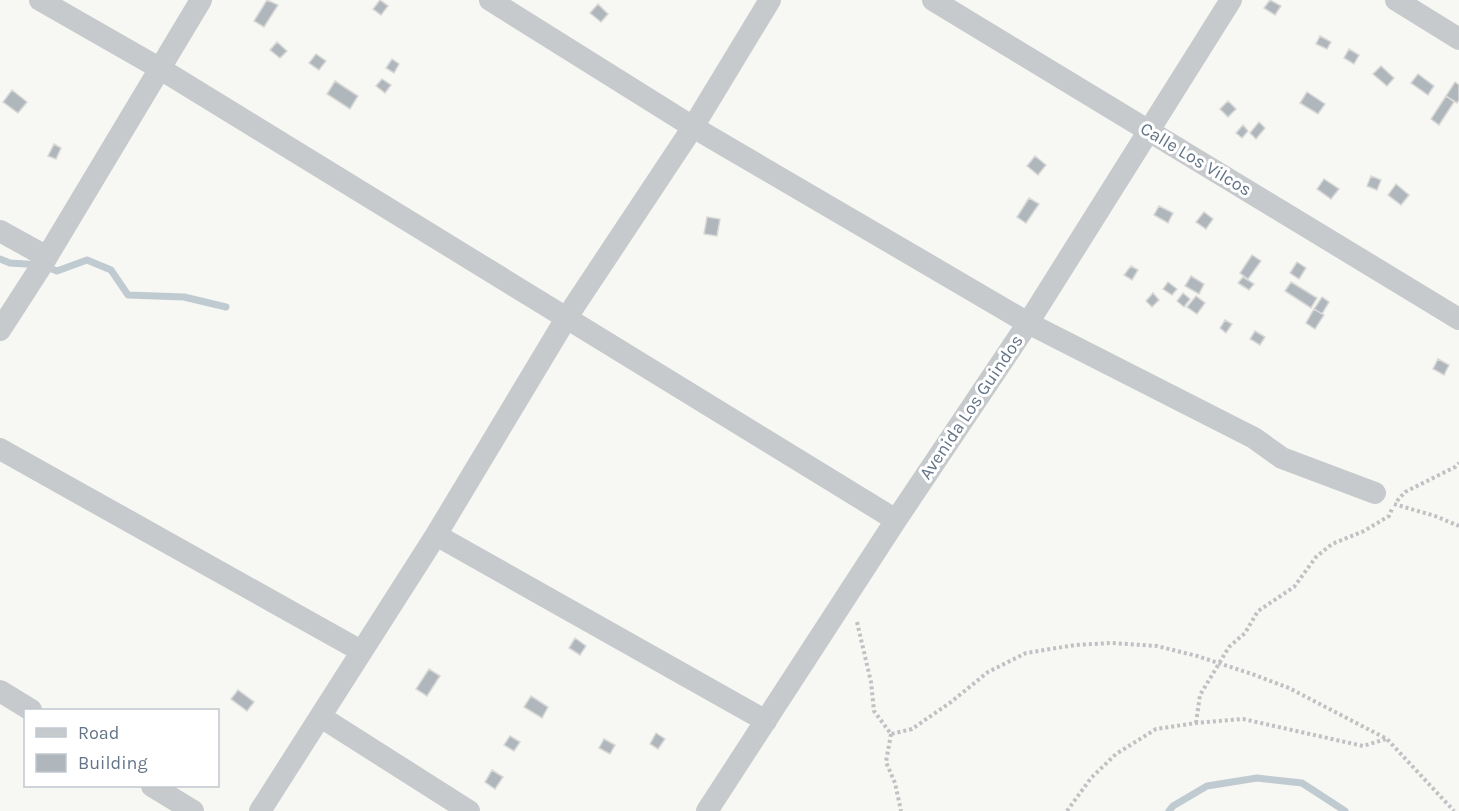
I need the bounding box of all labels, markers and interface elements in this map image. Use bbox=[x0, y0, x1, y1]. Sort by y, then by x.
street label: Calle Los Vilcos bbox=[1136, 117, 1256, 201]
street label: Avenida Los Guindos bbox=[914, 330, 1028, 484]
legend bbox=[24, 709, 219, 787]
text: Road bbox=[78, 722, 119, 744]
text: Building bbox=[78, 752, 148, 774]

